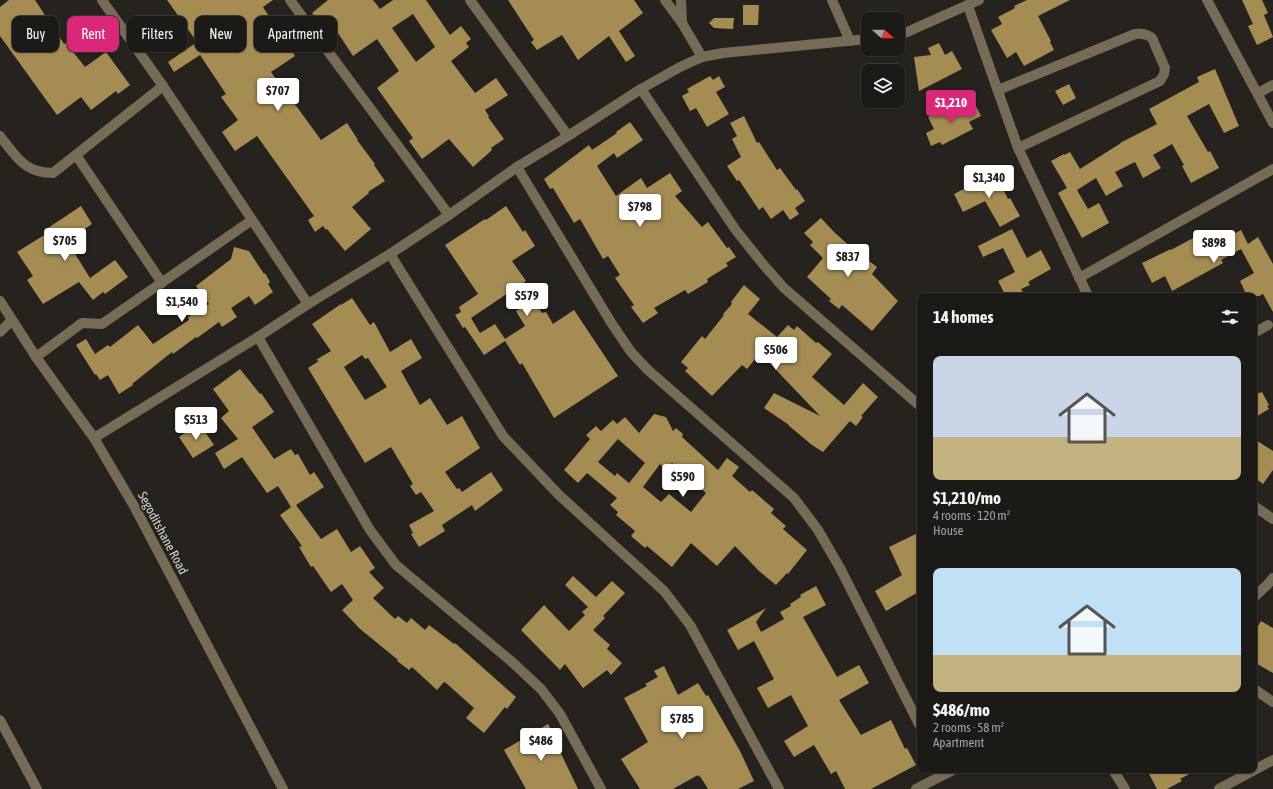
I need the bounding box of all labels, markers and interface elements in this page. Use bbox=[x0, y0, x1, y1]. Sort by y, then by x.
north arrow bbox=[861, 12, 905, 56]
map controls bbox=[861, 12, 905, 108]
chip: Buy bbox=[12, 16, 59, 52]
chip: Rent bbox=[67, 16, 119, 52]
chip: Filters bbox=[127, 16, 187, 52]
chip: New bbox=[195, 16, 246, 52]
chip: Apartment bbox=[254, 16, 337, 52]
button: layers bbox=[861, 64, 905, 108]
pin: $707 bbox=[254, 78, 302, 112]
text: $707 bbox=[266, 83, 290, 98]
pin: $1,210 bbox=[918, 90, 984, 124]
text: $1,210 bbox=[935, 95, 967, 110]
pin: $1,340 bbox=[956, 165, 1022, 199]
text: $1,340 bbox=[973, 170, 1005, 185]
pin: $798 bbox=[616, 194, 664, 228]
text: $798 bbox=[628, 199, 652, 214]
pin: $705 bbox=[41, 228, 89, 262]
pin: $898 bbox=[1190, 230, 1238, 264]
text: $705 bbox=[53, 233, 77, 248]
text: $898 bbox=[1202, 235, 1226, 250]
pin: $837 bbox=[824, 244, 872, 278]
text: $837 bbox=[836, 249, 860, 264]
pin: $579 bbox=[503, 283, 551, 317]
text: $579 bbox=[515, 288, 539, 303]
pin: $1,540 bbox=[149, 289, 215, 323]
text: $1,540 bbox=[166, 294, 198, 309]
icon: filters bbox=[1219, 306, 1241, 328]
text: 14 homes bbox=[933, 307, 994, 327]
pin: $506 bbox=[752, 337, 800, 371]
text: $506 bbox=[764, 342, 788, 357]
icon: home bbox=[1051, 382, 1123, 454]
pin: $513 bbox=[172, 407, 220, 441]
text: $513 bbox=[184, 412, 208, 427]
pin: $590 bbox=[659, 464, 707, 498]
text: $590 bbox=[671, 469, 695, 484]
text: $1,210/mo bbox=[933, 488, 1001, 508]
street label: Segoditshane Road bbox=[135, 489, 191, 577]
text: 4 rooms · 120 m² bbox=[933, 508, 1010, 523]
text: House bbox=[933, 523, 963, 538]
icon: home bbox=[1051, 594, 1123, 666]
text: $486/mo bbox=[933, 700, 990, 720]
pin: $785 bbox=[658, 706, 706, 740]
text: $785 bbox=[670, 711, 694, 726]
text: 2 rooms · 58 m² bbox=[933, 720, 1004, 735]
pin: $486 bbox=[517, 728, 565, 762]
text: $486 bbox=[529, 733, 553, 748]
text: Apartment bbox=[933, 735, 984, 750]

